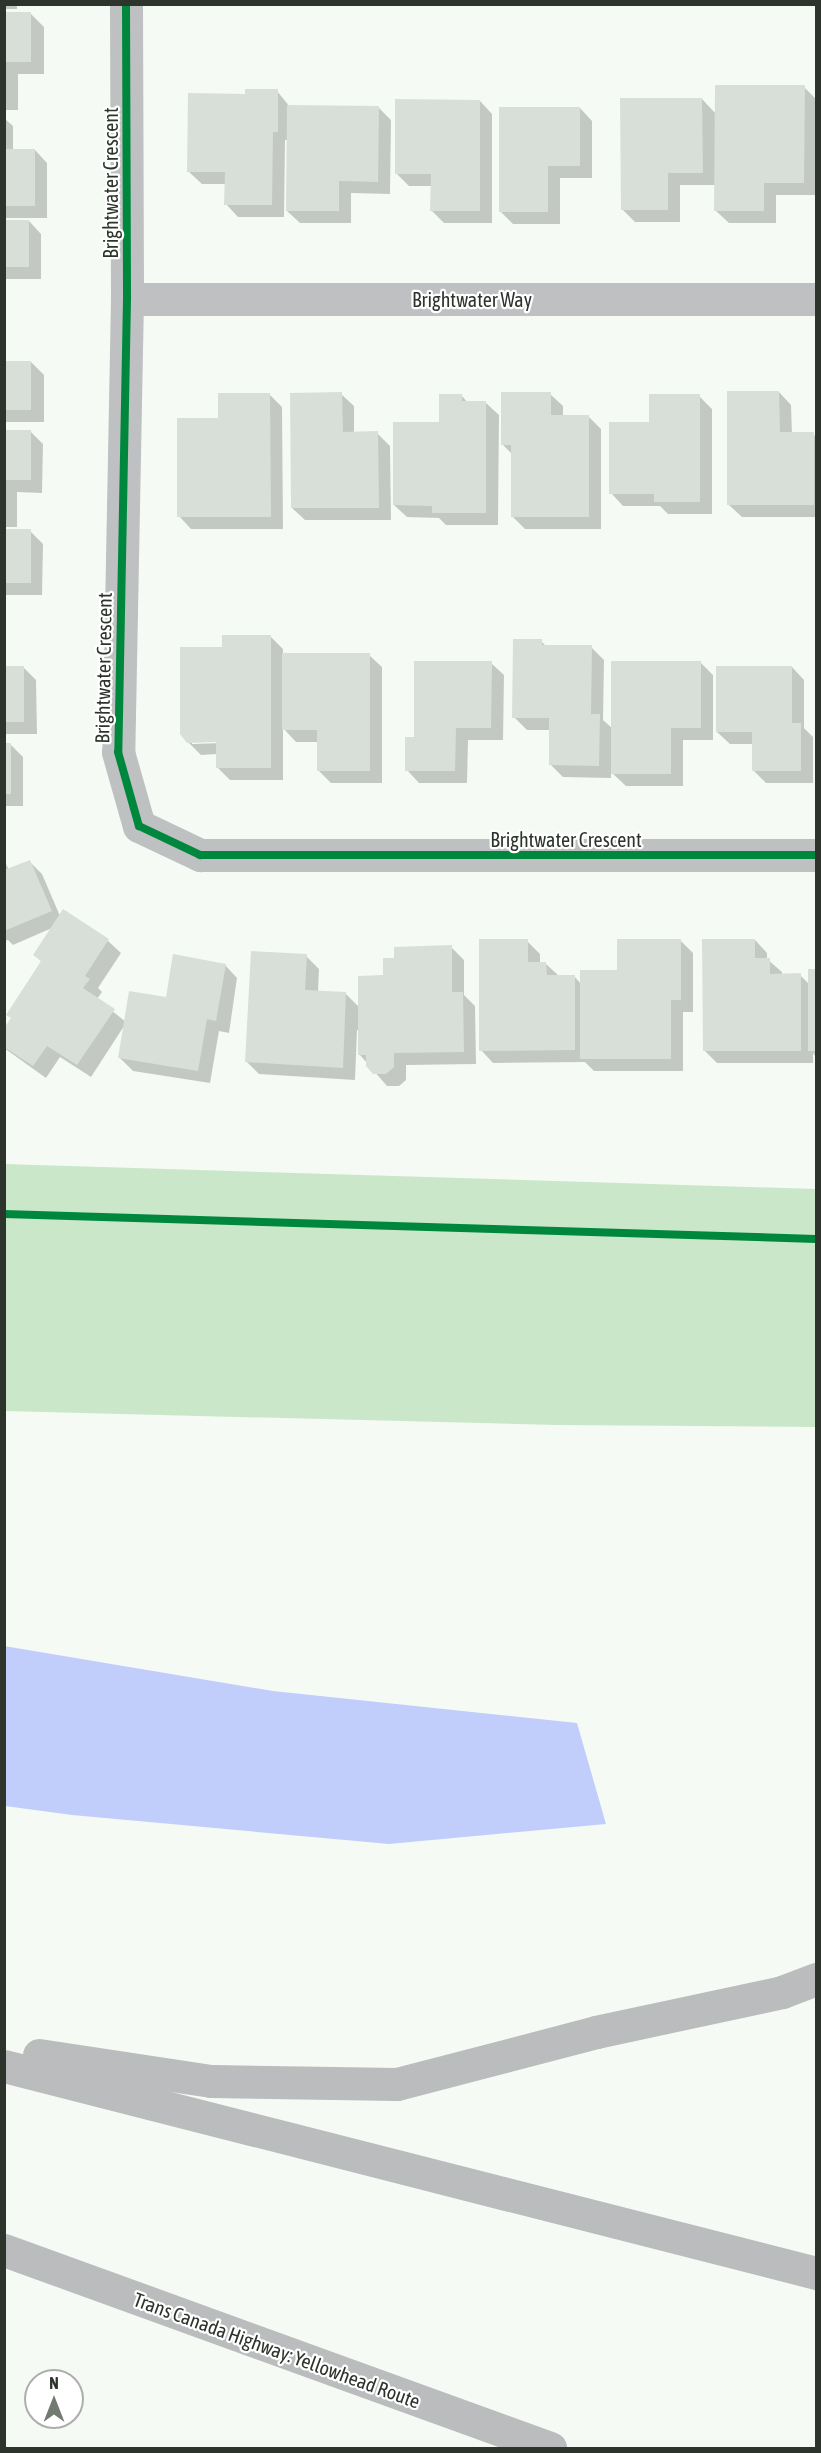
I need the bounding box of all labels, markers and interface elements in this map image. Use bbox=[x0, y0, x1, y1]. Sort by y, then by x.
street label: Brightwater Crescent bbox=[98, 107, 122, 259]
street label: Brightwater Way bbox=[412, 287, 532, 311]
street label: Brightwater Crescent bbox=[90, 592, 116, 744]
street label: Brightwater Crescent bbox=[490, 827, 642, 851]
street label: Trans Canada Highway: Yellowhead Route bbox=[130, 2287, 424, 2413]
north arrow bbox=[24, 2369, 84, 2429]
text: N bbox=[49, 2374, 59, 2392]

